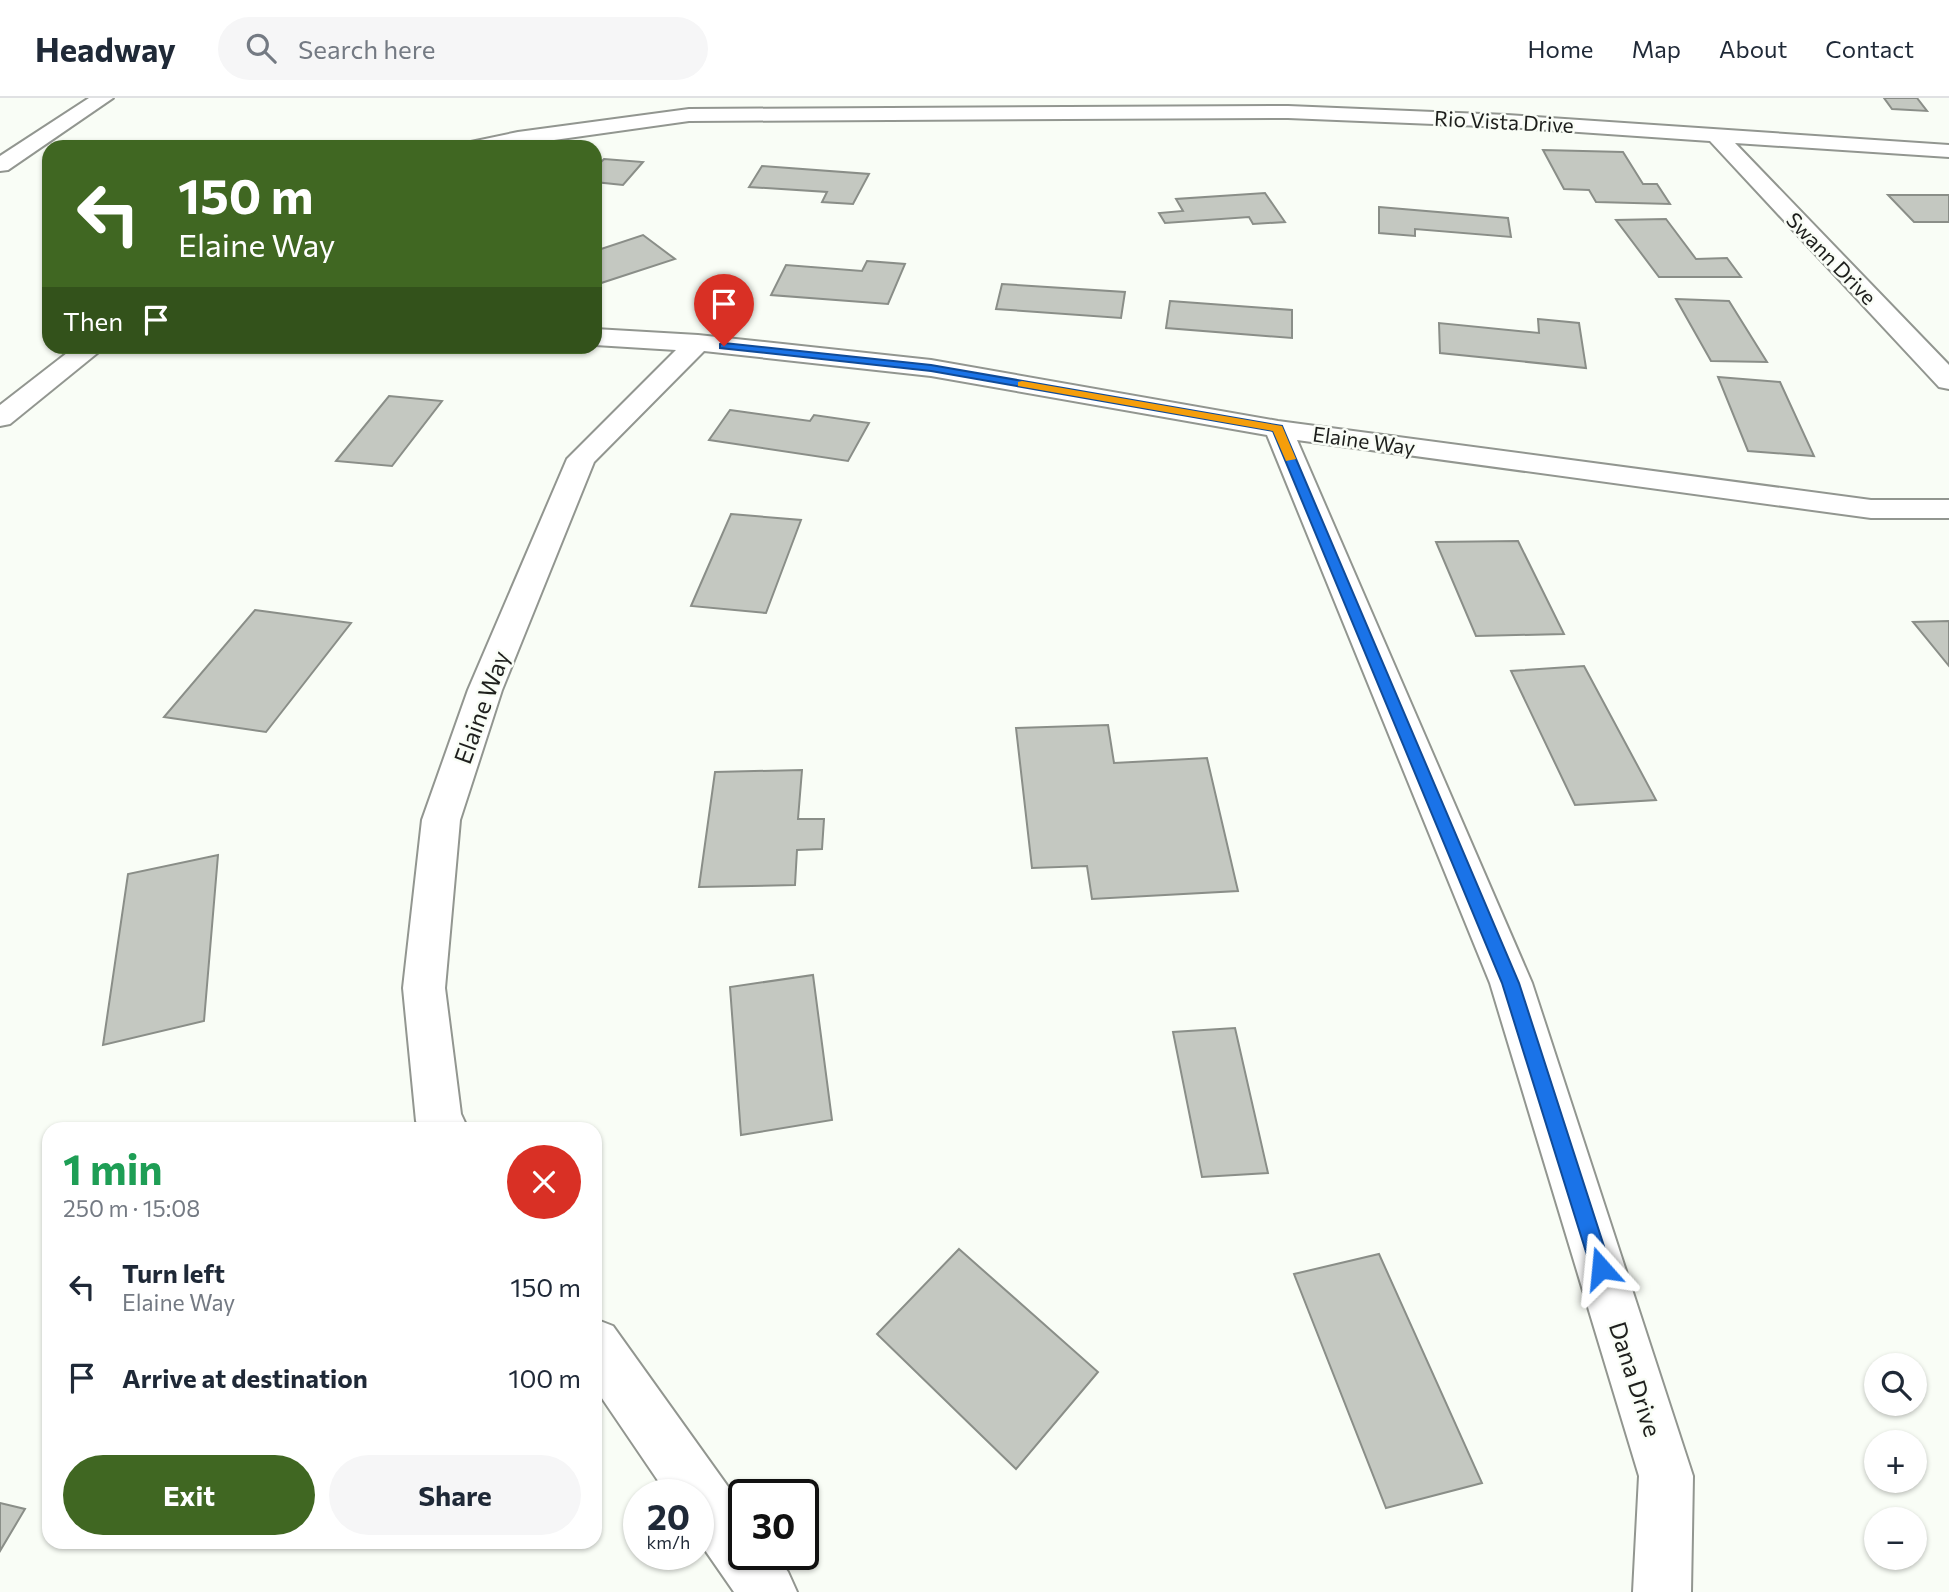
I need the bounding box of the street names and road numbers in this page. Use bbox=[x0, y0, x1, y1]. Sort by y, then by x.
street label: Rio Vista Drive bbox=[1434, 105, 1574, 137]
street label: Swann Drive bbox=[1782, 207, 1882, 309]
street label: Elaine Way bbox=[1311, 420, 1417, 460]
street label: Elaine Way bbox=[447, 647, 515, 767]
street label: Dana Drive bbox=[1604, 1318, 1668, 1440]

